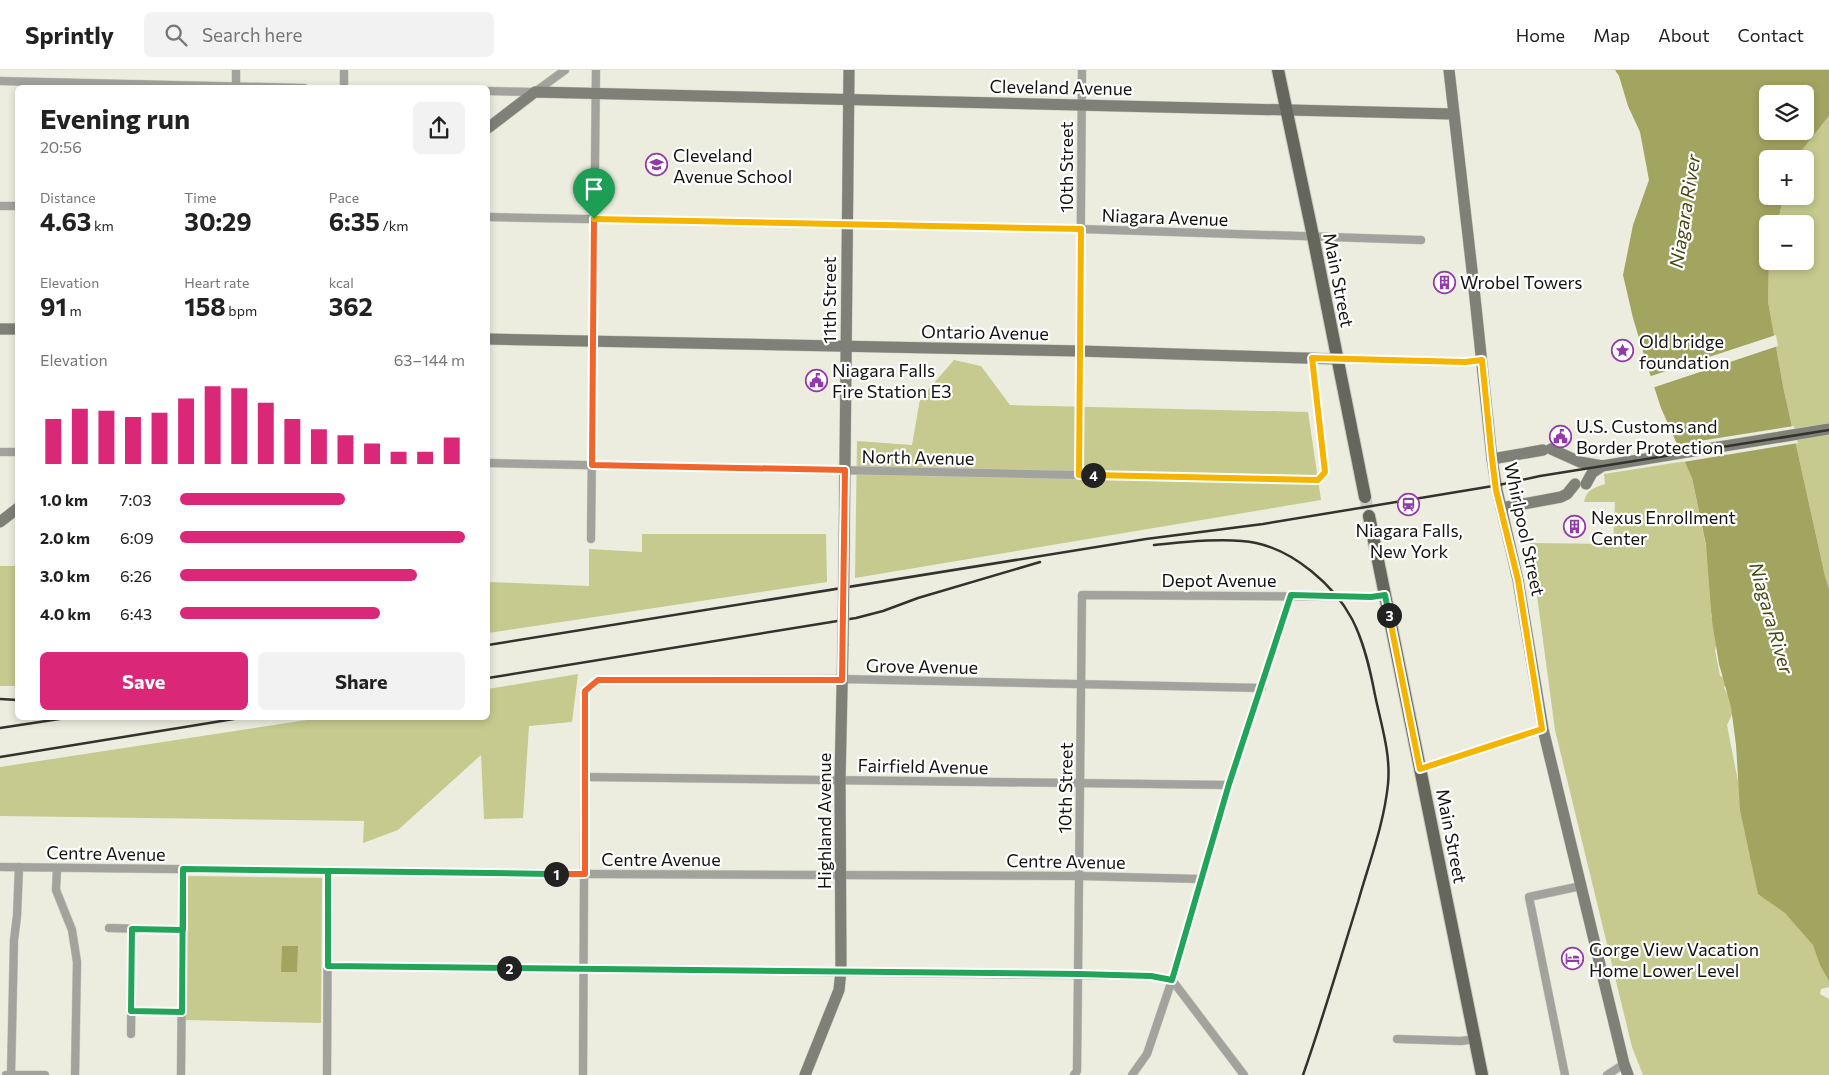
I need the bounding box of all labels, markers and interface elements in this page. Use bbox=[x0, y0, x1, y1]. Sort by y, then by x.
search box bbox=[144, 12, 494, 57]
text: Sprintly bbox=[25, 20, 114, 49]
icon: search bbox=[162, 21, 190, 49]
text: Search here bbox=[202, 23, 302, 46]
text: Home bbox=[1516, 24, 1565, 46]
text: Map bbox=[1593, 24, 1630, 46]
text: About bbox=[1658, 24, 1710, 46]
text: Contact bbox=[1738, 24, 1804, 46]
street label: Cleveland Avenue bbox=[989, 75, 1133, 99]
map controls bbox=[1759, 85, 1814, 270]
button: layers bbox=[1759, 85, 1814, 140]
text: Evening run bbox=[40, 101, 190, 135]
button: share bbox=[413, 102, 465, 154]
street label: 10th Street bbox=[1055, 121, 1077, 213]
text: 20:56 bbox=[40, 137, 82, 156]
place label: Cleveland Avenue School bbox=[673, 144, 792, 187]
button: + bbox=[1759, 150, 1814, 205]
water label: Niagara River bbox=[1664, 151, 1705, 270]
school or university icon: Cleveland Avenue School bbox=[645, 153, 669, 177]
pin bbox=[573, 168, 615, 219]
icon: arrive bbox=[580, 175, 608, 203]
text: Distance bbox=[40, 189, 96, 206]
text: Time bbox=[184, 189, 217, 206]
text: Pace bbox=[329, 189, 359, 206]
street label: Niagara Avenue bbox=[1101, 204, 1229, 230]
text: 4.63 bbox=[40, 206, 91, 236]
text: 30:29 bbox=[184, 206, 252, 236]
text: 6:35 bbox=[329, 206, 380, 236]
button: − bbox=[1759, 215, 1814, 270]
text: km bbox=[91, 217, 114, 234]
text: /km bbox=[380, 217, 409, 234]
street label: Main Street bbox=[1319, 231, 1359, 329]
street label: 11th Street bbox=[818, 256, 840, 344]
building icon: Wrobel Towers bbox=[1432, 270, 1456, 294]
place label: Wrobel Towers bbox=[1460, 271, 1583, 293]
text: Elevation bbox=[40, 274, 99, 291]
text: Heart rate bbox=[184, 274, 249, 291]
text: kcal bbox=[329, 274, 354, 291]
text: 91 bbox=[40, 291, 67, 321]
text: 158 bbox=[184, 291, 226, 321]
text: 362 bbox=[329, 291, 373, 321]
text: m bbox=[67, 302, 82, 319]
text: bpm bbox=[226, 302, 257, 319]
street label: Ontario Avenue bbox=[921, 320, 1049, 344]
place label: Old bridge foundation bbox=[1639, 330, 1730, 373]
place icon: Old bridge foundation bbox=[1611, 339, 1635, 363]
text: Elevation bbox=[40, 350, 108, 369]
text: 63–144 m bbox=[394, 350, 465, 369]
place label: Niagara Falls Fire Station E3 bbox=[832, 359, 951, 402]
public building icon: Niagara Falls Fire Station E3 bbox=[804, 368, 828, 392]
place label: U.S. Customs and Border Protection bbox=[1576, 415, 1723, 458]
public building icon: U.S. Customs and Border Protection bbox=[1548, 424, 1572, 448]
street label: North Avenue bbox=[861, 445, 975, 469]
street label: Whirlpool Street bbox=[1500, 460, 1550, 598]
pin: 4 bbox=[1080, 462, 1106, 488]
text: 4 bbox=[1089, 467, 1098, 484]
text: 1.0 km bbox=[40, 490, 88, 509]
text: 7:03 bbox=[120, 490, 152, 509]
station icon: Niagara Falls, New York bbox=[1397, 493, 1421, 517]
place label: Nexus Enrollment Center bbox=[1591, 506, 1736, 549]
building icon: Nexus Enrollment Center bbox=[1563, 515, 1587, 539]
place label: Niagara Falls, New York bbox=[1355, 519, 1463, 562]
text: 2.0 km bbox=[40, 528, 90, 547]
text: 6:09 bbox=[120, 528, 154, 547]
water label: Niagara River bbox=[1745, 560, 1799, 678]
text: 3.0 km bbox=[40, 566, 90, 585]
text: 6:26 bbox=[120, 566, 152, 585]
street label: Depot Avenue bbox=[1162, 569, 1276, 591]
pin: 3 bbox=[1376, 602, 1402, 628]
text: 4.0 km bbox=[40, 604, 91, 623]
text: 6:43 bbox=[120, 604, 152, 623]
text: 3 bbox=[1385, 607, 1394, 624]
button: Save bbox=[40, 652, 248, 710]
button: Share bbox=[258, 652, 465, 710]
street label: Grove Avenue bbox=[866, 654, 978, 678]
street label: 10th Street bbox=[1053, 742, 1077, 834]
street label: Highland Avenue bbox=[813, 753, 835, 889]
street label: Fairfield Avenue bbox=[857, 754, 989, 778]
street label: Main Street bbox=[1432, 787, 1472, 885]
street label: Centre Avenue bbox=[46, 841, 166, 865]
street label: Centre Avenue bbox=[601, 848, 721, 870]
street label: Centre Avenue bbox=[1006, 849, 1126, 873]
pin: 1 bbox=[544, 862, 568, 886]
text: 1 bbox=[553, 866, 560, 883]
place label: Gorge View Vacation Home Lower Level bbox=[1589, 938, 1759, 981]
hotel icon: Gorge View Vacation Home Lower Level bbox=[1561, 947, 1585, 971]
pin: 2 bbox=[496, 956, 522, 980]
text: 2 bbox=[506, 960, 513, 977]

